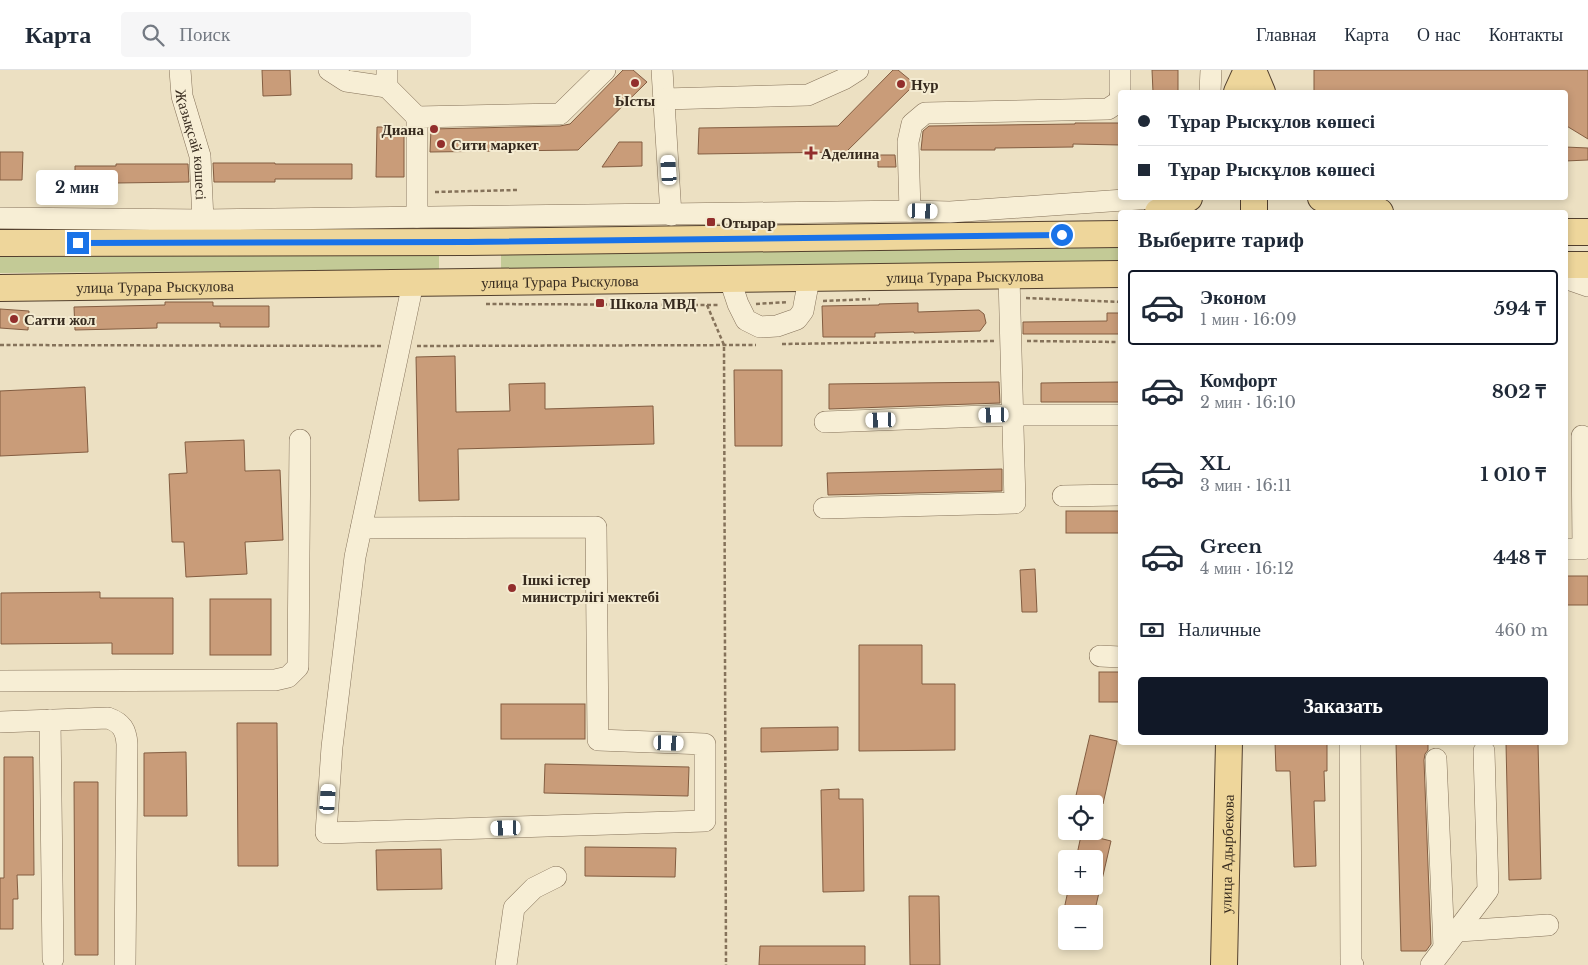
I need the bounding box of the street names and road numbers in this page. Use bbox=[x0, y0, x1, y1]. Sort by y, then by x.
street label: Жазықсай көшесі bbox=[172, 89, 212, 200]
street label: улица Турара Рыскулова bbox=[886, 265, 1044, 286]
street label: улица Турара Рыскулова bbox=[481, 271, 639, 291]
street label: улица Турара Рыскулова bbox=[76, 276, 234, 297]
street label: улица Адырбекова bbox=[1216, 794, 1237, 914]

